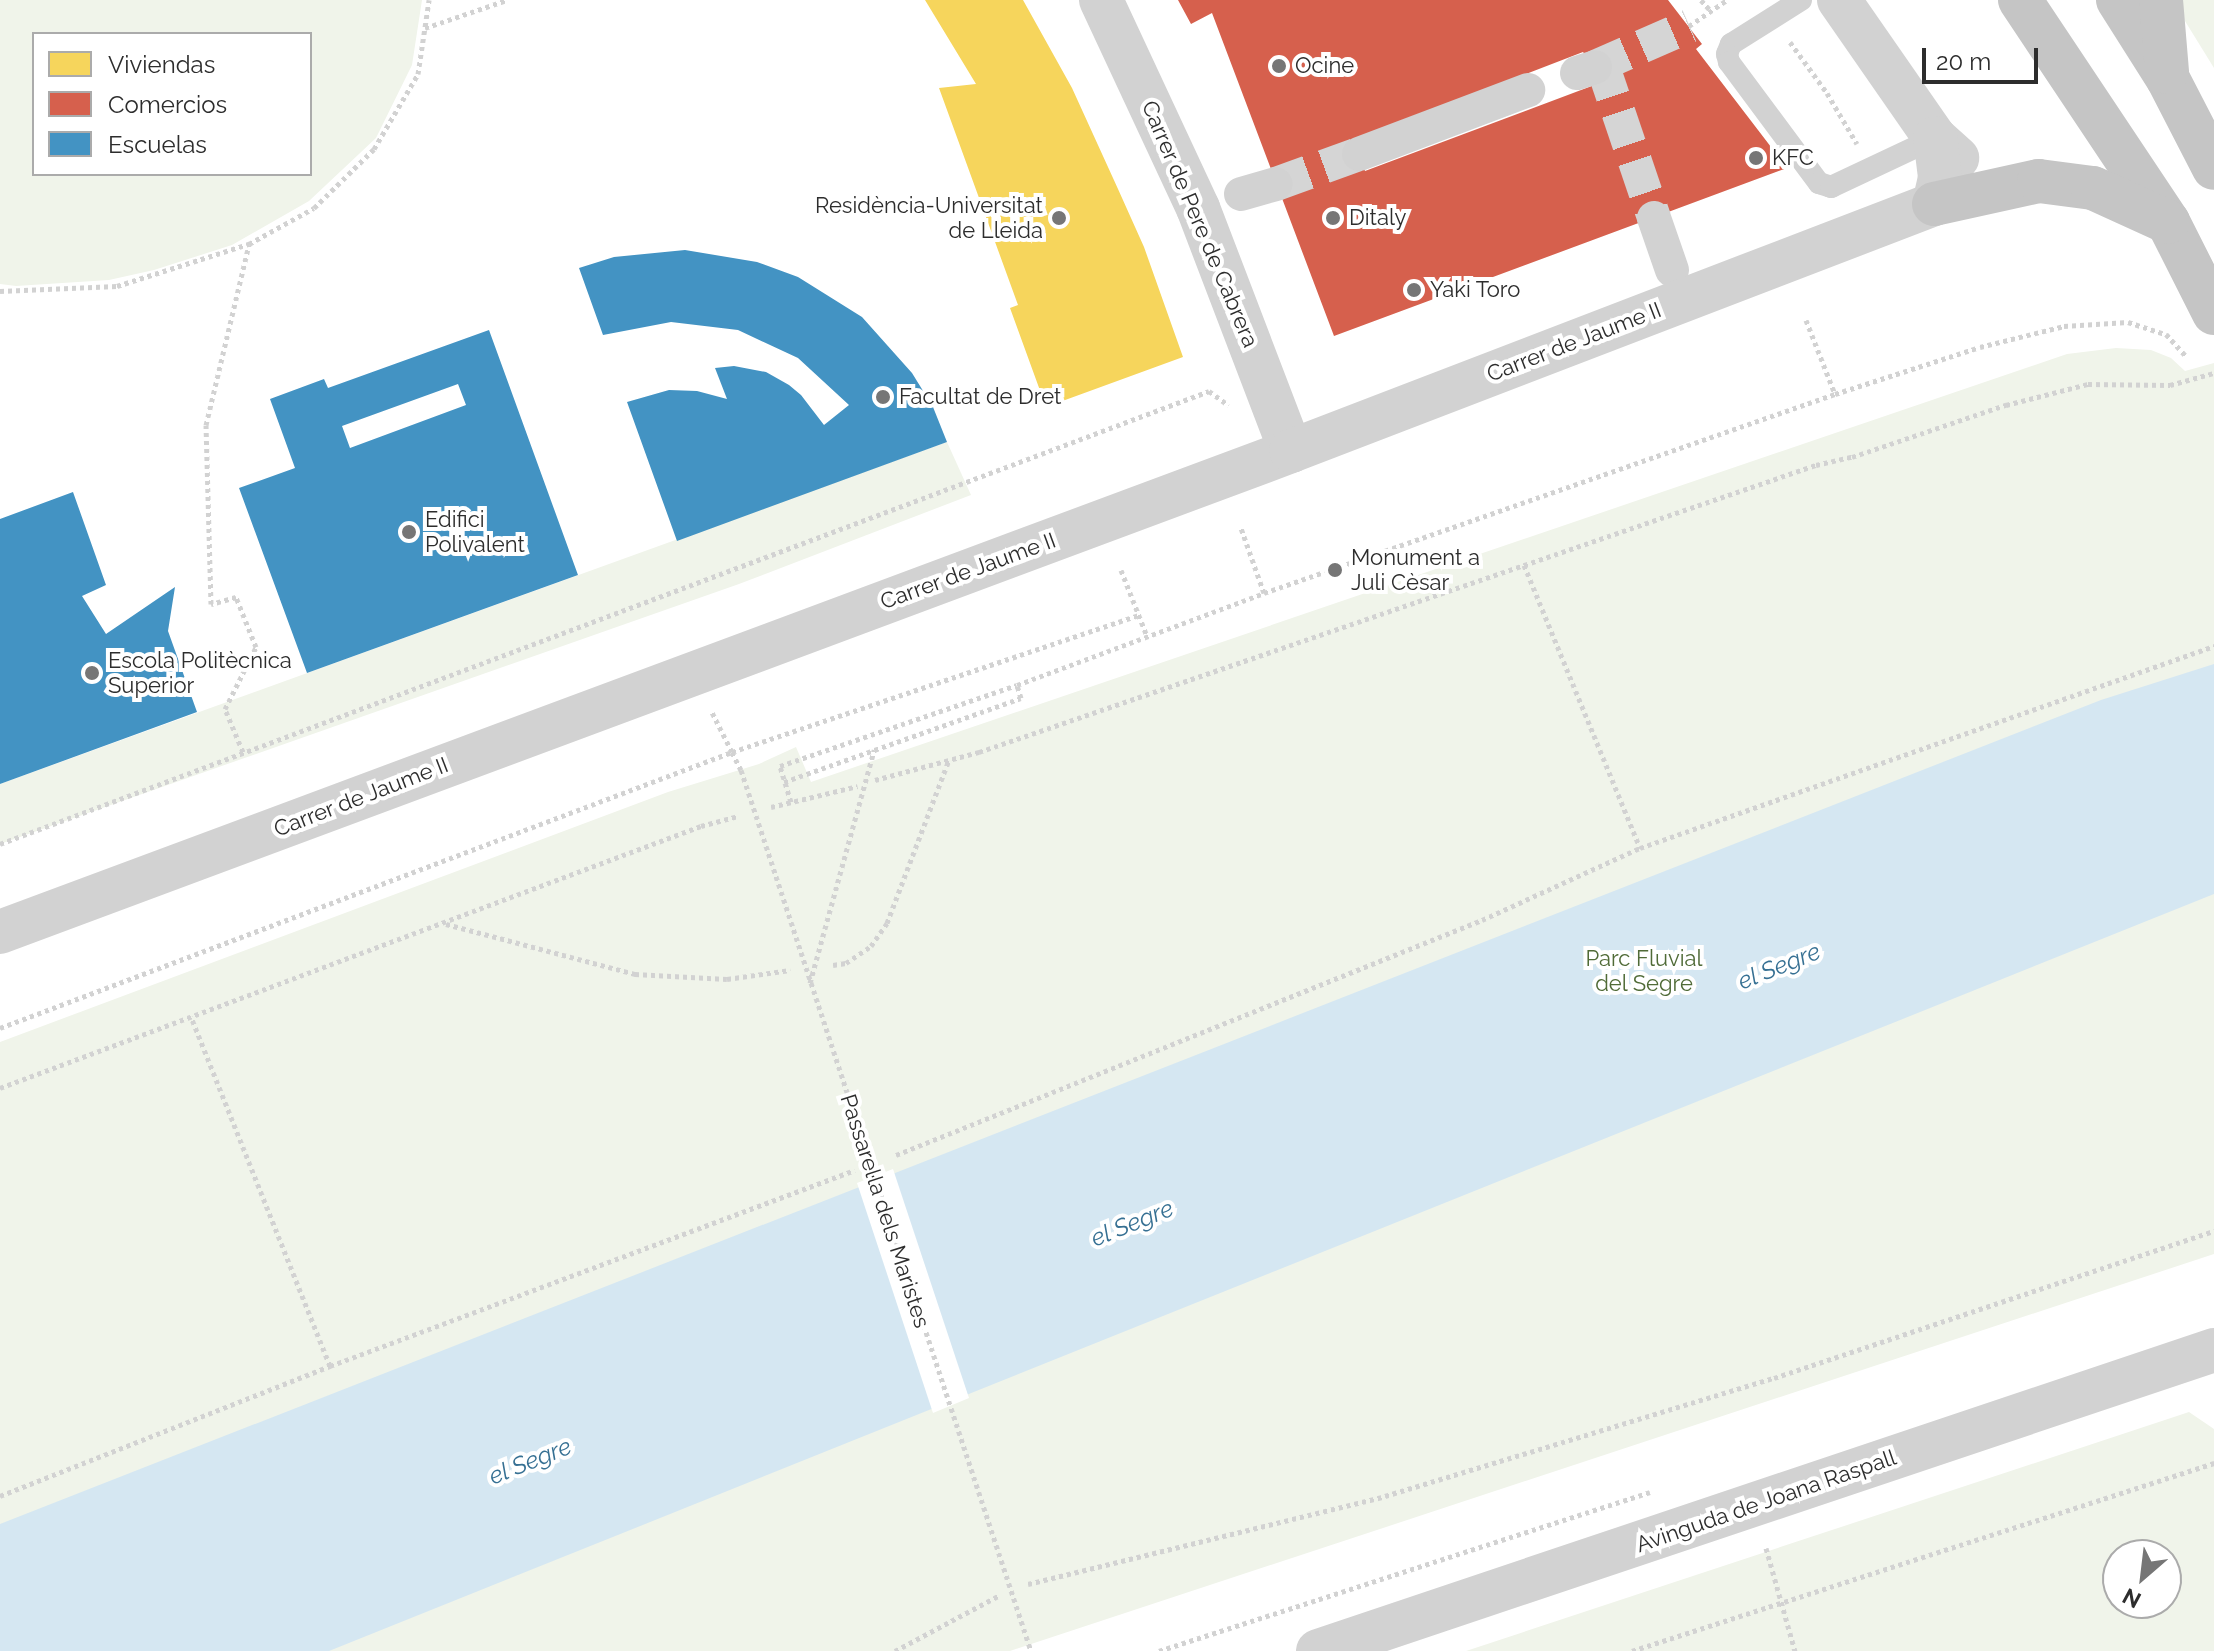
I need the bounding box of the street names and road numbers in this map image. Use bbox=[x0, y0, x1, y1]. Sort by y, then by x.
street label: Carrer de Pere de Cabrera bbox=[1136, 97, 1264, 351]
street label: Carrer de Jaume II bbox=[1483, 296, 1665, 388]
street label: Carrer de Jaume II bbox=[876, 527, 1060, 615]
street label: Carrer de Jaume II bbox=[270, 751, 452, 843]
street label: Passarel·la dels Maristes bbox=[835, 1091, 935, 1331]
street label: Avinguda de Joana Raspall bbox=[1632, 1444, 1900, 1558]

